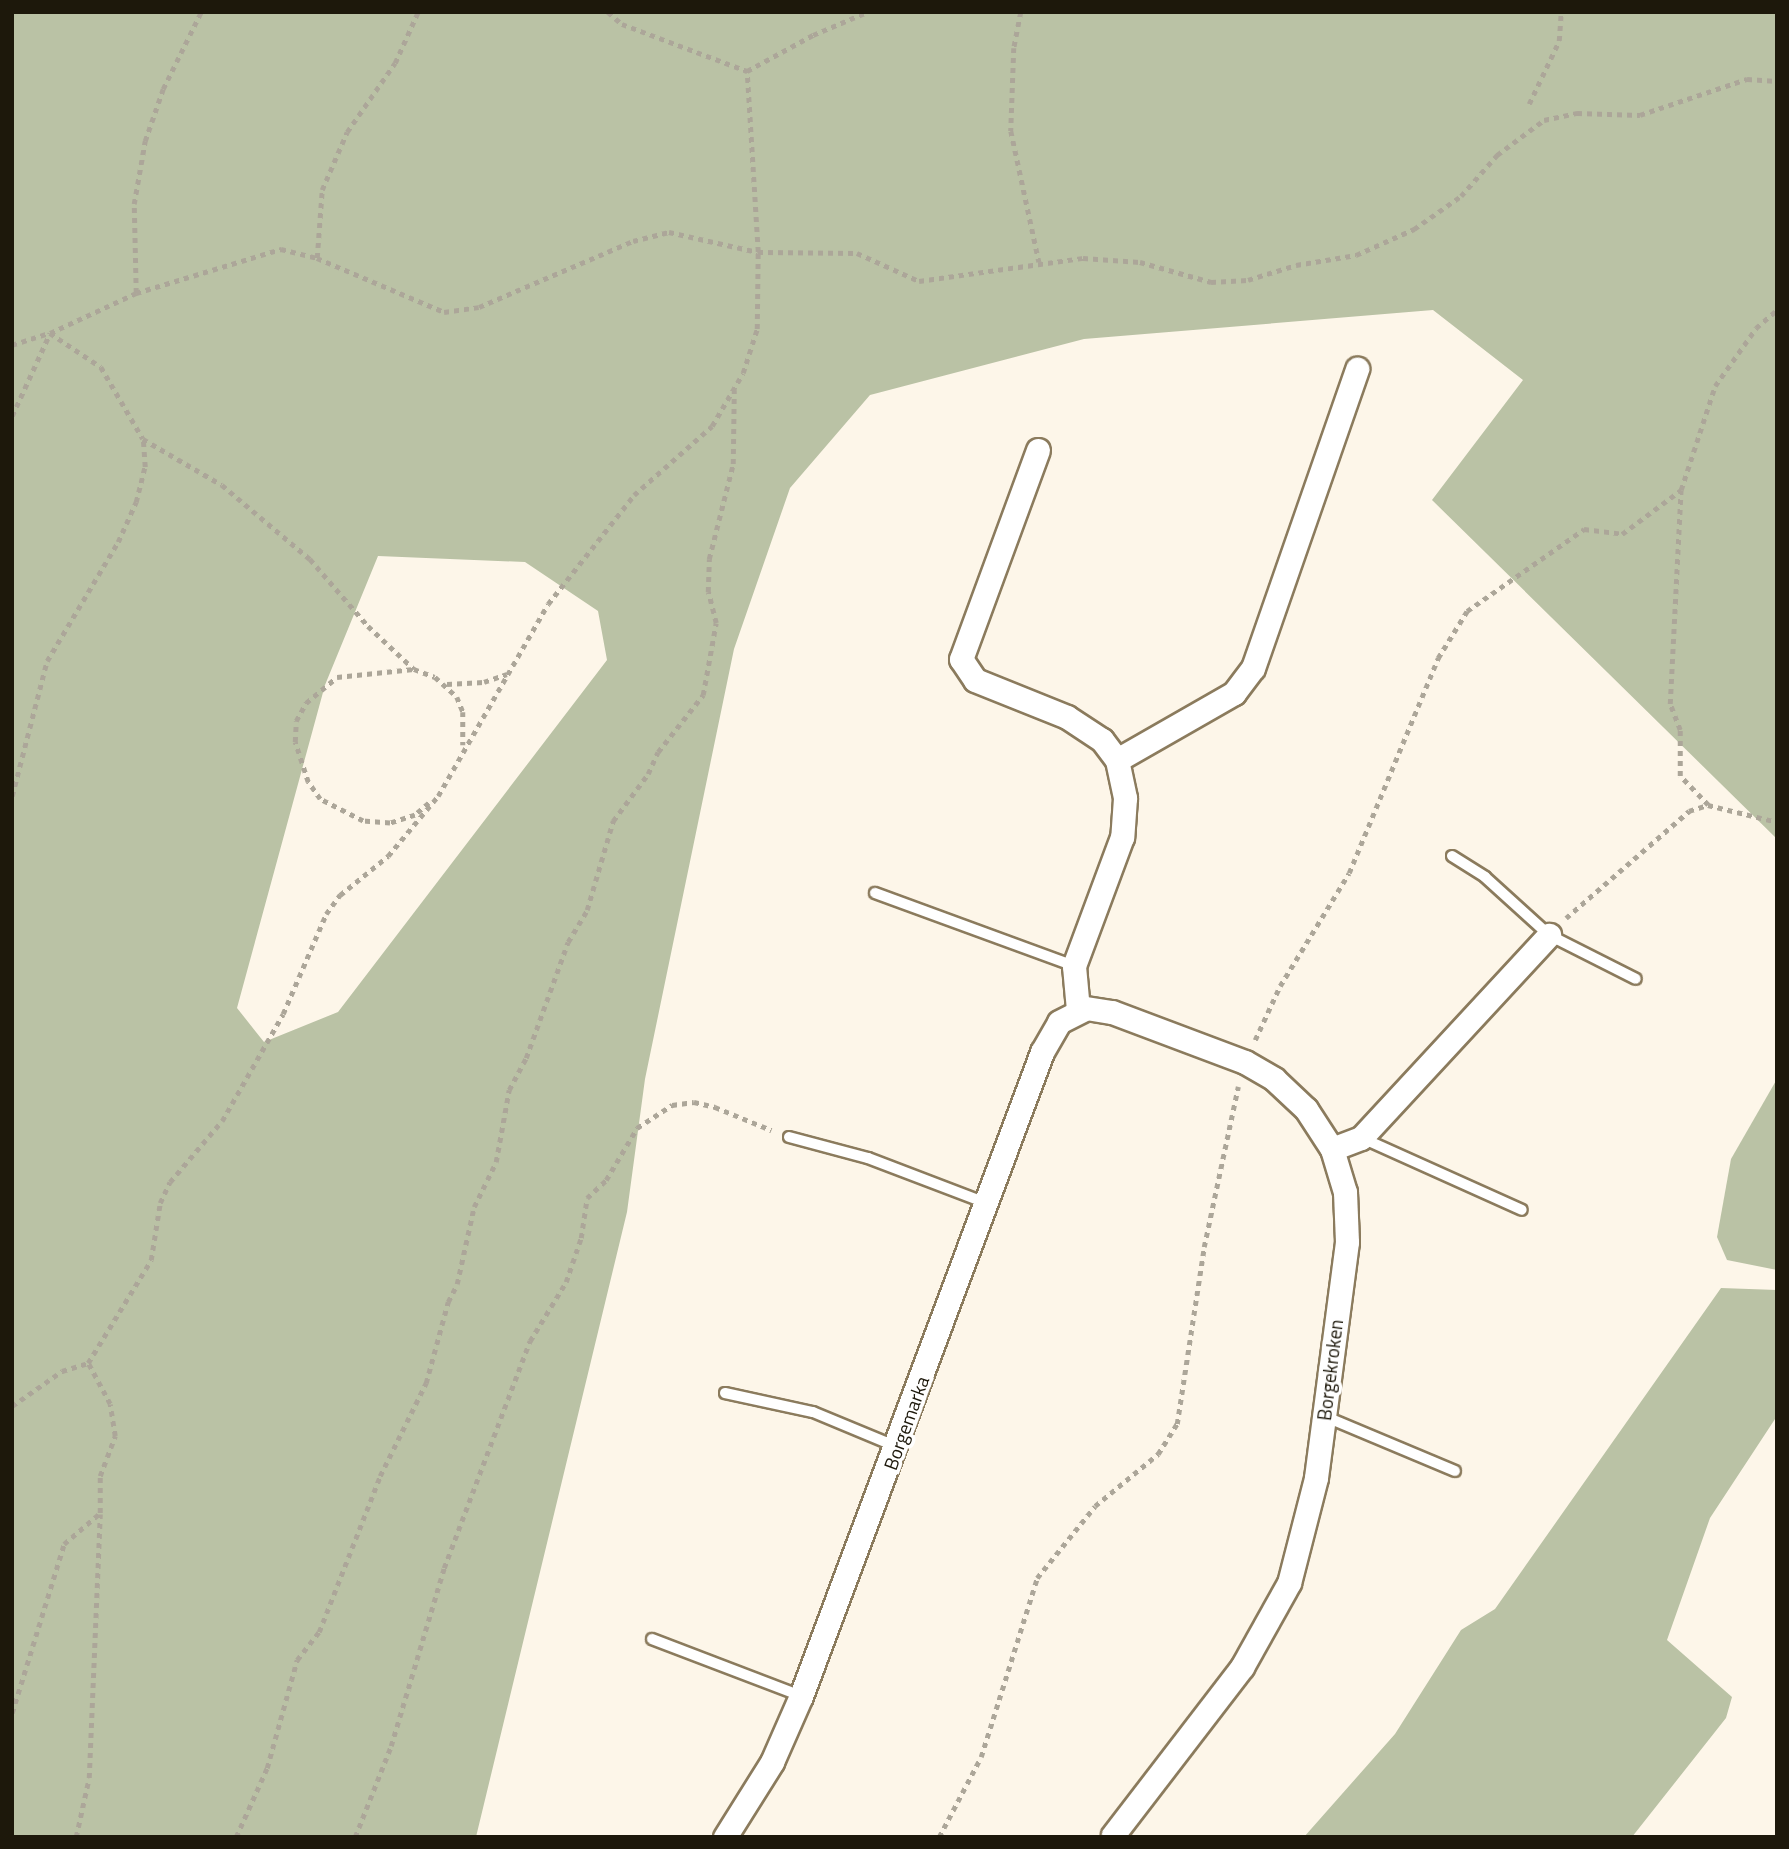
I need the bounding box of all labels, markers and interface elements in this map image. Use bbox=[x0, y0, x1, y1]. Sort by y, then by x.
street label: Borgekroken bbox=[1312, 1318, 1348, 1422]
street label: Borgemarka bbox=[879, 1373, 933, 1473]

